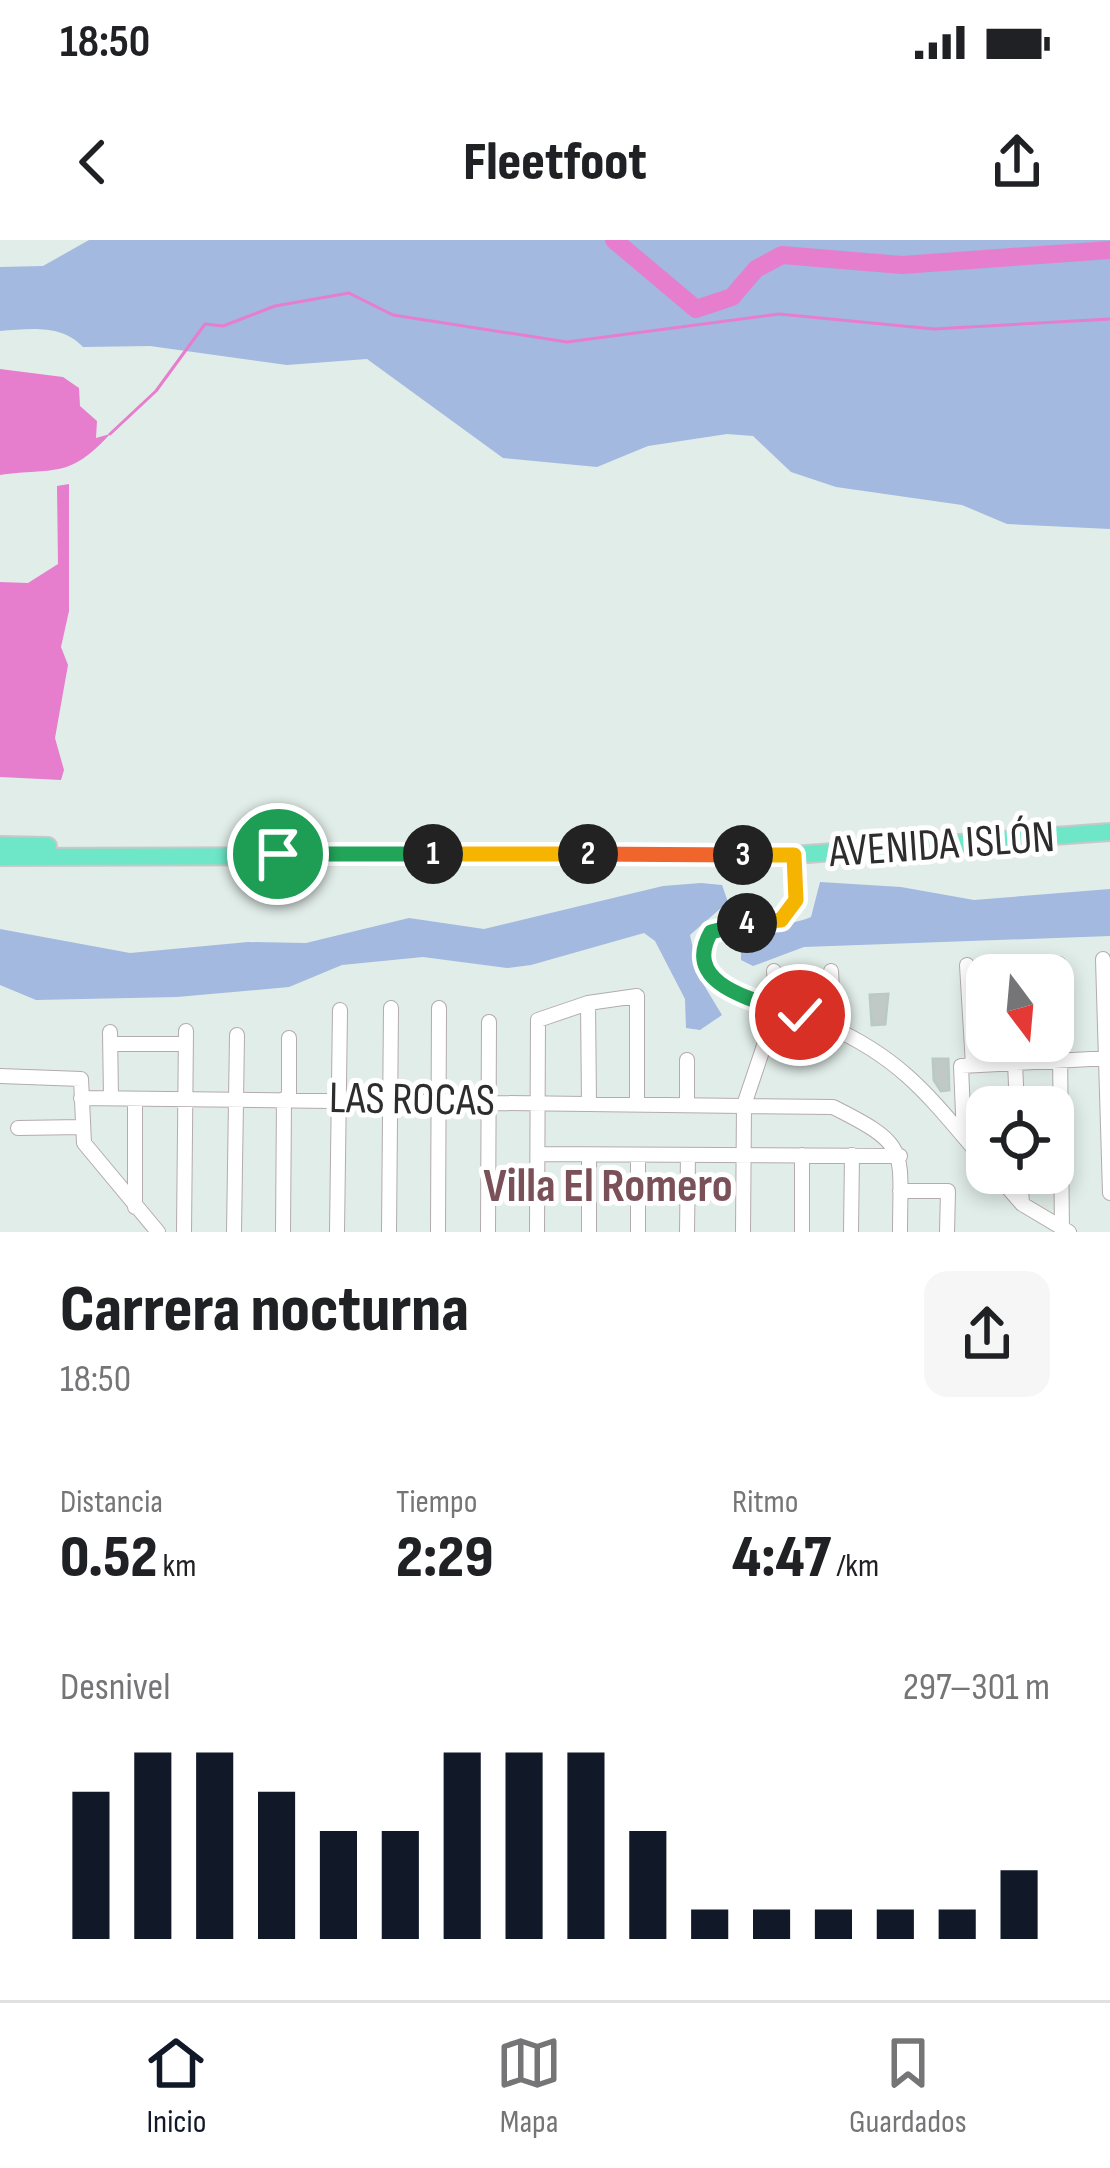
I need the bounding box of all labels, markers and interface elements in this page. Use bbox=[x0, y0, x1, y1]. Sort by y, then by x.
text: 18:50 bbox=[60, 15, 150, 70]
icon: back bbox=[60, 129, 126, 195]
icon: share bbox=[984, 129, 1050, 195]
text: Fleetfoot bbox=[463, 130, 647, 195]
pin bbox=[227, 803, 329, 905]
street label: AVENIDA ISLÓN bbox=[826, 810, 1057, 880]
icon: arrive bbox=[245, 821, 311, 887]
pin: 1 bbox=[403, 824, 463, 884]
pin: 2 bbox=[558, 824, 618, 884]
pin: 3 bbox=[713, 825, 773, 885]
text: 1 bbox=[427, 834, 439, 874]
text: 2 bbox=[581, 834, 595, 874]
text: 3 bbox=[736, 835, 750, 875]
pin: 4 bbox=[717, 893, 777, 953]
text: 4 bbox=[739, 903, 755, 943]
north arrow bbox=[966, 954, 1074, 1062]
map controls bbox=[966, 954, 1074, 1194]
pin bbox=[749, 964, 851, 1066]
icon: check bbox=[767, 982, 833, 1048]
street label: LAS ROCAS bbox=[329, 1071, 495, 1129]
button: locate bbox=[966, 1086, 1074, 1194]
district label: Villa El Romero bbox=[483, 1158, 733, 1215]
text: Carrera nocturna bbox=[60, 1271, 469, 1350]
button: share bbox=[924, 1271, 1050, 1397]
text: 18:50 bbox=[60, 1356, 131, 1403]
text: Distancia bbox=[60, 1482, 163, 1522]
text: Tiempo bbox=[396, 1482, 477, 1522]
text: Ritmo bbox=[732, 1482, 798, 1522]
text: 0.52 bbox=[60, 1522, 157, 1594]
text: 2:29 bbox=[396, 1522, 494, 1594]
text: 4:47 bbox=[732, 1522, 831, 1594]
text: km bbox=[157, 1546, 196, 1586]
text: /km bbox=[831, 1546, 879, 1586]
text: Desnivel bbox=[60, 1664, 171, 1711]
text: 297–301 m bbox=[903, 1664, 1050, 1711]
tab: Inicio bbox=[143, 2030, 209, 2142]
tab: Mapa bbox=[496, 2030, 562, 2142]
tab: Guardados bbox=[849, 2030, 967, 2142]

